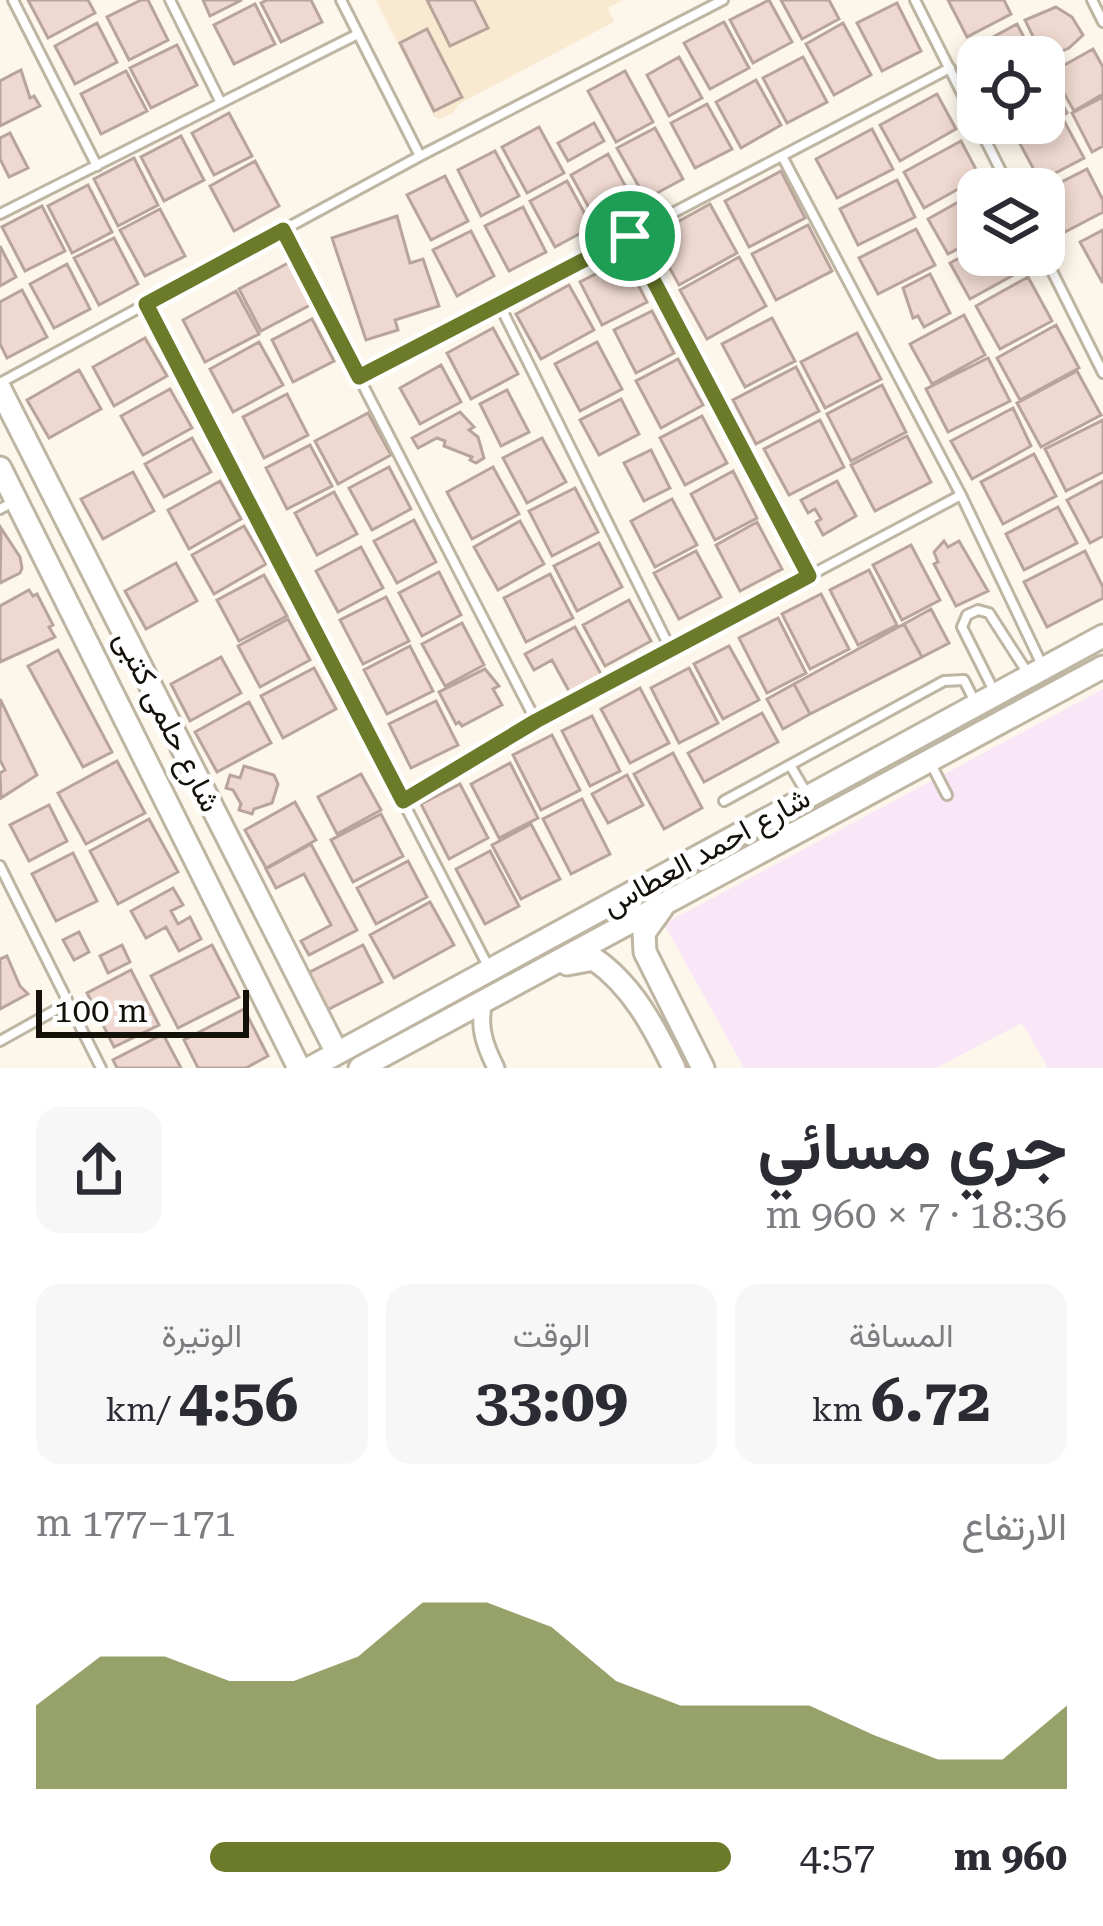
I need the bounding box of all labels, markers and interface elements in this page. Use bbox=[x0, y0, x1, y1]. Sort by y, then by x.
map controls bbox=[957, 36, 1065, 276]
button: locate bbox=[957, 36, 1065, 144]
button: layers bbox=[957, 168, 1065, 276]
pin bbox=[579, 185, 681, 287]
icon: arrive bbox=[597, 203, 663, 269]
street label: شارع حلمى كتبى bbox=[105, 624, 229, 819]
street label: شارع احمد العطاس bbox=[596, 779, 817, 925]
scale bar bbox=[36, 984, 249, 1037]
text: 100 m bbox=[54, 991, 148, 1030]
button: share bbox=[36, 1107, 162, 1233]
text: جري مسائي bbox=[758, 1108, 1067, 1185]
text: 18:36 · 7 × 960 m bbox=[766, 1192, 1067, 1238]
text: الوتيرة bbox=[162, 1316, 242, 1355]
text: الوقت bbox=[513, 1316, 590, 1355]
text: المسافة bbox=[849, 1316, 954, 1355]
text: 4:56 bbox=[179, 1365, 298, 1436]
text: 33:09 bbox=[475, 1365, 628, 1436]
text: 6.72 bbox=[871, 1365, 991, 1436]
text: /km bbox=[105, 1390, 179, 1429]
text: km bbox=[812, 1390, 871, 1429]
text: 171–177 m bbox=[36, 1500, 236, 1546]
text: الارتفاع bbox=[961, 1504, 1067, 1550]
text: 4:57 bbox=[799, 1834, 875, 1880]
text: 960 m bbox=[954, 1834, 1067, 1880]

